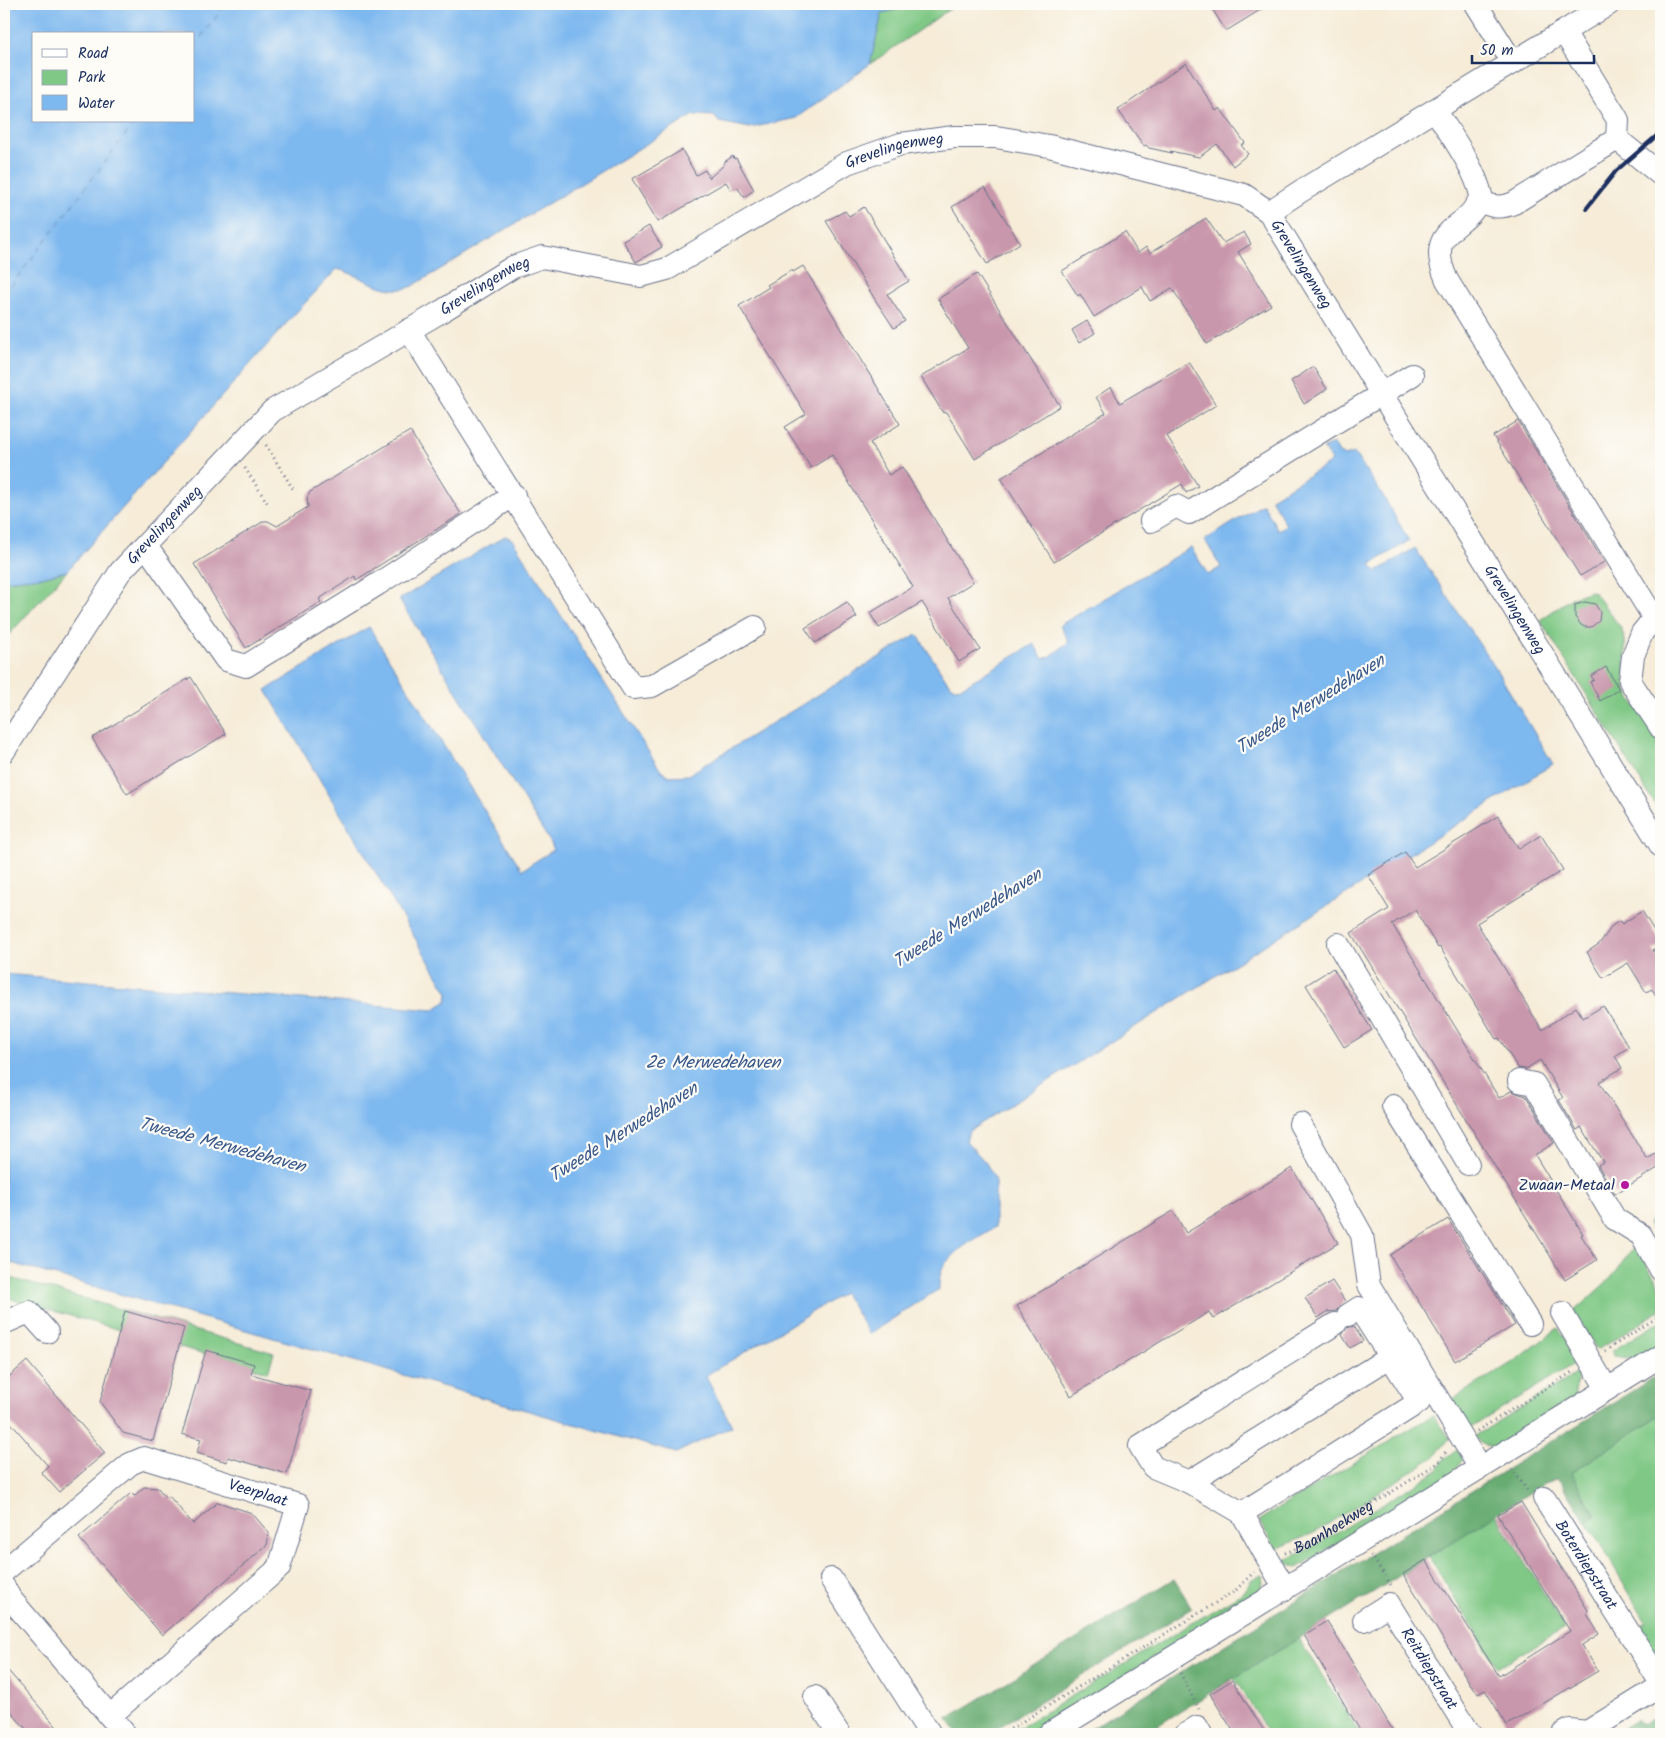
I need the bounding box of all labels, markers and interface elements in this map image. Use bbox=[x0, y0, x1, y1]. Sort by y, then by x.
legend bbox=[32, 32, 195, 122]
scale bar bbox=[1472, 32, 1595, 64]
text: 50 m bbox=[1480, 39, 1514, 63]
text: Road bbox=[78, 42, 109, 66]
text: Park bbox=[78, 66, 106, 90]
text: Water bbox=[78, 92, 115, 116]
street label: Grevelingenweg bbox=[841, 126, 945, 175]
street label: Grevelingenweg bbox=[1264, 215, 1339, 314]
street label: Grevelingenweg bbox=[435, 250, 533, 322]
street label: Grevelingenweg bbox=[121, 479, 208, 570]
street label: Grevelingenweg bbox=[1478, 560, 1552, 659]
water label: Tweede Merwedehaven bbox=[1231, 647, 1392, 763]
water label: Tweede Merwedehaven bbox=[888, 861, 1049, 977]
water label: 2e Merwedehaven bbox=[646, 1049, 782, 1078]
water label: Tweede Merwedehaven bbox=[544, 1075, 705, 1191]
water label: Tweede Merwedehaven bbox=[136, 1110, 310, 1183]
place label: Zwaan-Metaal bbox=[1518, 1173, 1615, 1198]
marker: Zwaan-Metaal bbox=[1619, 1179, 1631, 1191]
street label: Veerplaat bbox=[225, 1472, 292, 1514]
street label: Baanhoekweg bbox=[1290, 1494, 1379, 1561]
street label: Boterdiepstraat bbox=[1548, 1515, 1625, 1615]
street label: Reitdiepstraat bbox=[1394, 1623, 1465, 1715]

